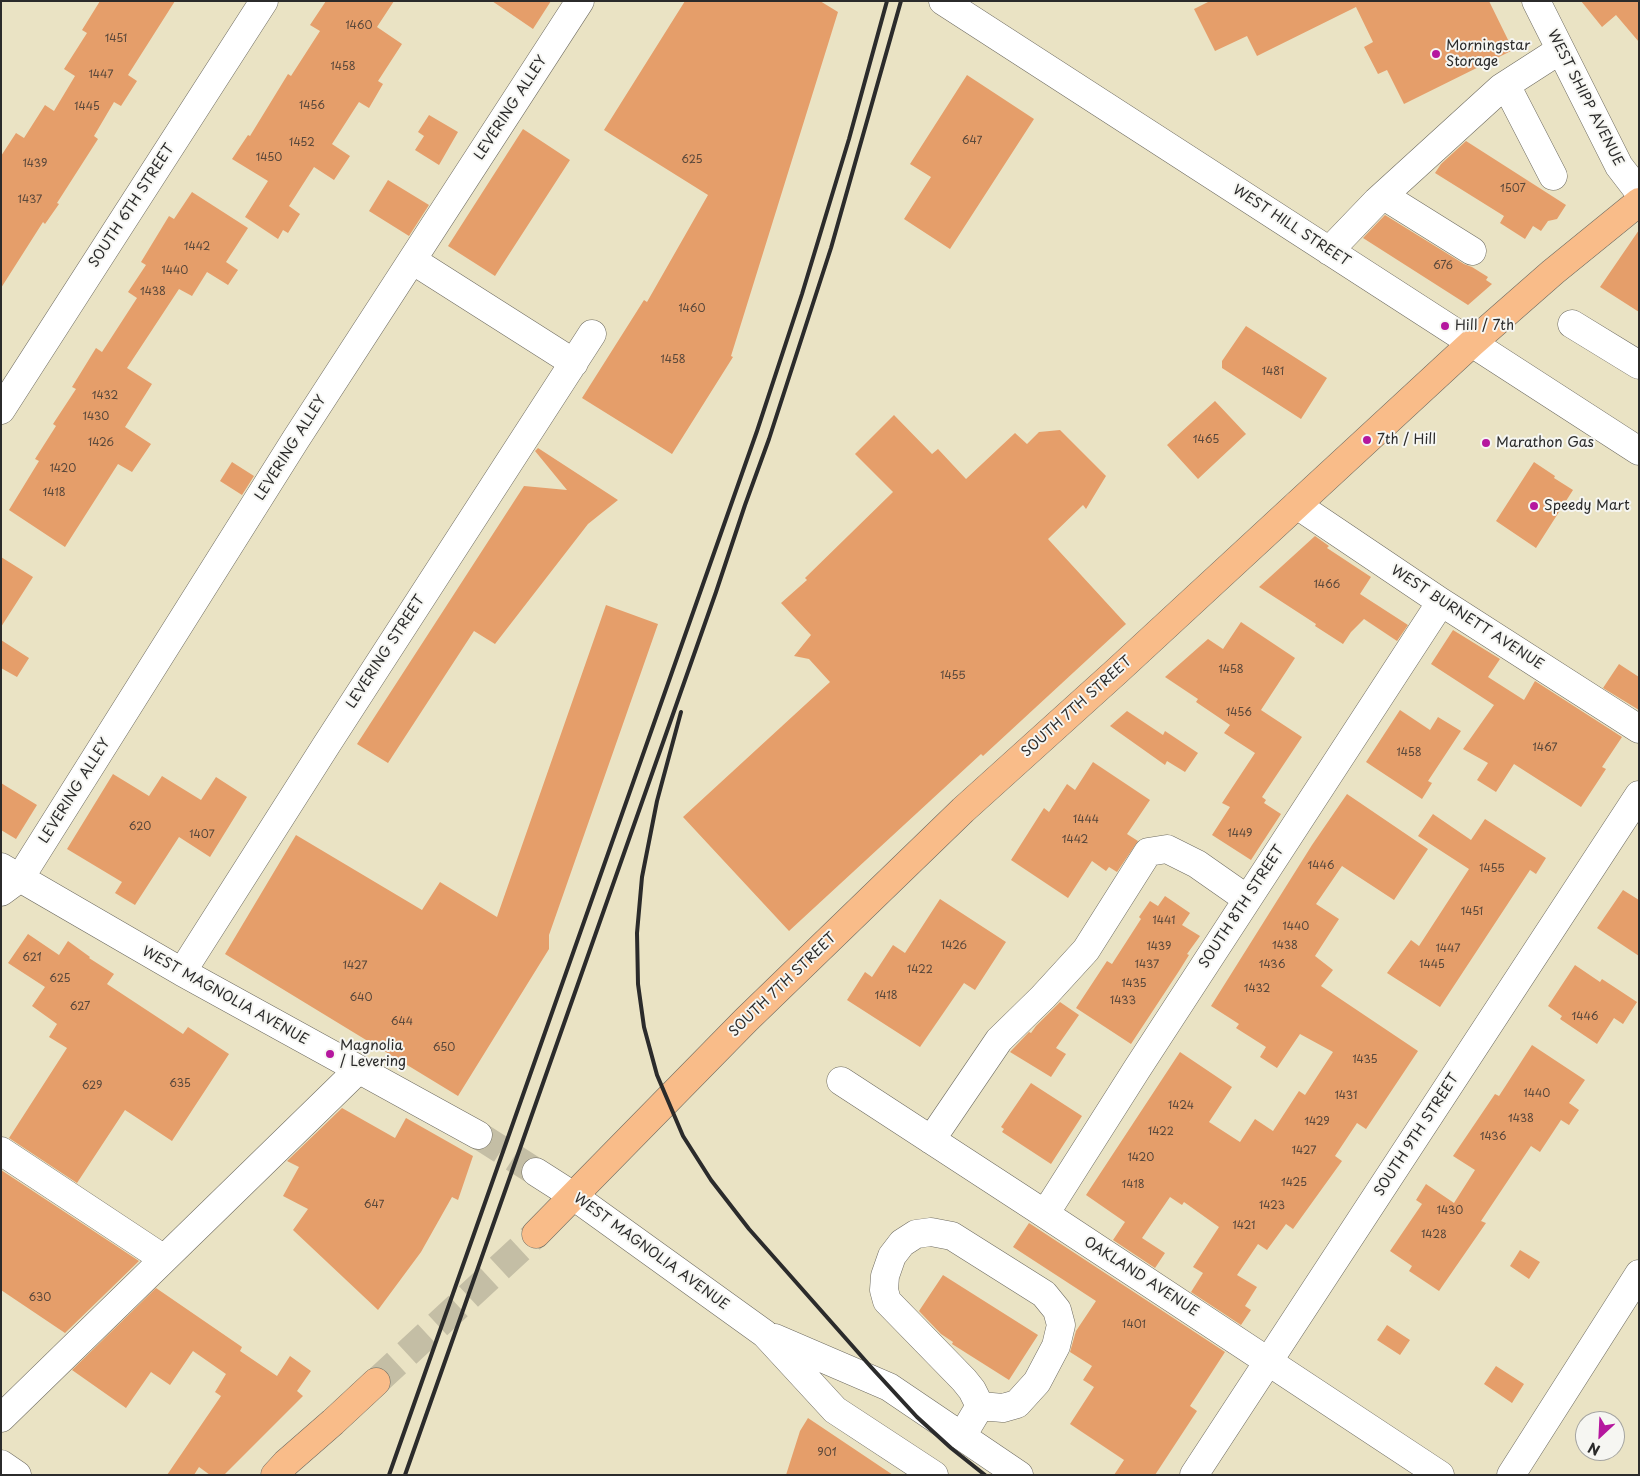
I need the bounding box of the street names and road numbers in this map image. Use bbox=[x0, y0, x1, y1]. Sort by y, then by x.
street label: WEST SHIPP AVENUE bbox=[1543, 27, 1627, 169]
street label: LEVERING ALLEY bbox=[471, 53, 551, 163]
street label: SOUTH 6TH STREET bbox=[86, 141, 178, 271]
street label: WEST HILL STREET bbox=[1229, 182, 1353, 270]
street label: LEVERING ALLEY bbox=[252, 392, 330, 504]
street label: WEST BURNETT AVENUE bbox=[1388, 562, 1546, 674]
street label: LEVERING STREET bbox=[343, 592, 429, 712]
street label: SOUTH 7TH STREET bbox=[1018, 653, 1136, 761]
street label: LEVERING ALLEY bbox=[36, 735, 114, 847]
street label: SOUTH 8TH STREET bbox=[1196, 843, 1288, 971]
street label: SOUTH 7TH STREET bbox=[726, 929, 840, 1041]
street label: WEST MAGNOLIA AVENUE bbox=[139, 943, 311, 1049]
street label: SOUTH 9TH STREET bbox=[1371, 1071, 1463, 1199]
street label: WEST MAGNOLIA AVENUE bbox=[570, 1190, 732, 1314]
street label: OAKLAND AVENUE bbox=[1080, 1234, 1202, 1320]

